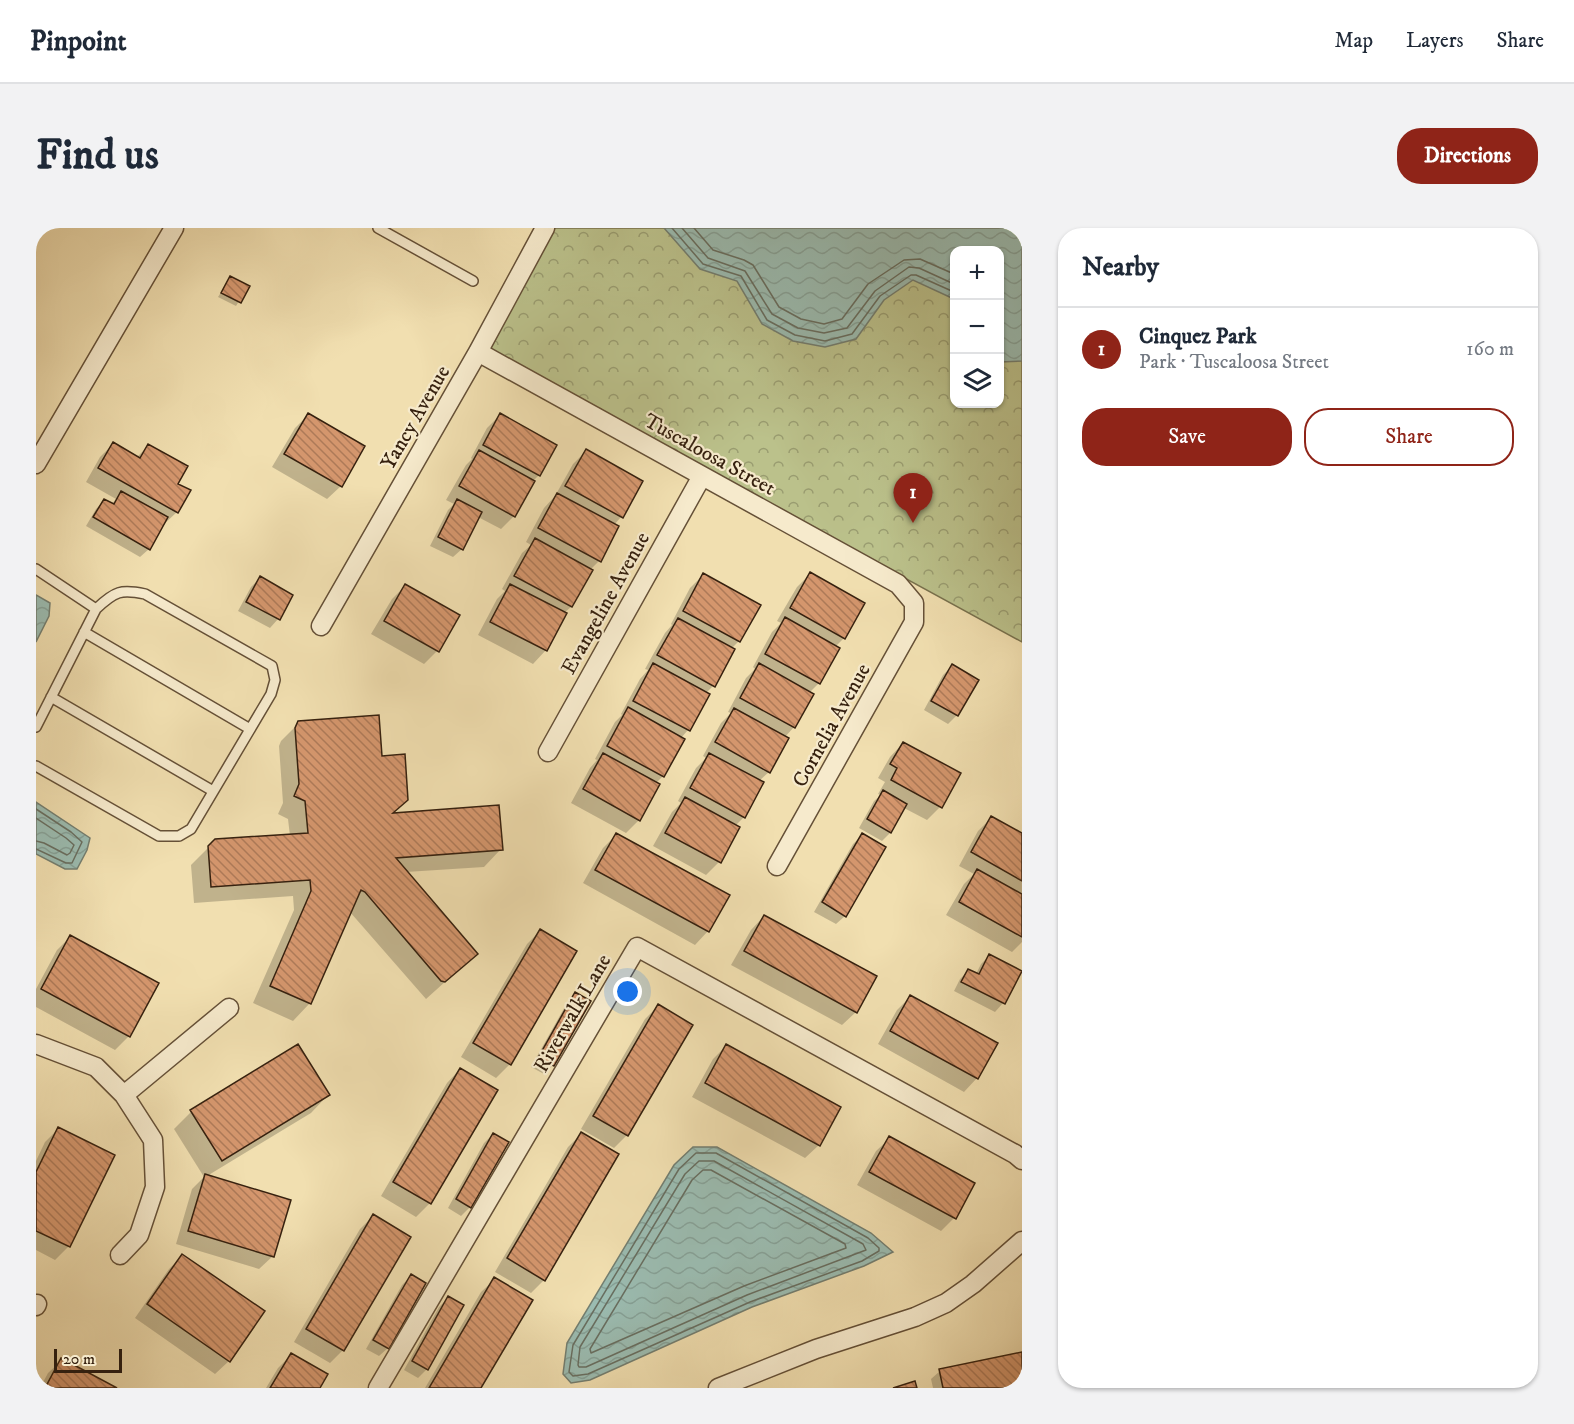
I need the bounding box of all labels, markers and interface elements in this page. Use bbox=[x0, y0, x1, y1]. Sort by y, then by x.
text: Pinpoint bbox=[30, 24, 126, 59]
text: Map bbox=[1334, 28, 1373, 54]
text: Layers bbox=[1406, 28, 1464, 54]
text: Share bbox=[1497, 28, 1544, 54]
button: Directions bbox=[1397, 128, 1538, 184]
text: Find us bbox=[36, 130, 159, 182]
map controls bbox=[950, 246, 1004, 408]
button: + bbox=[950, 246, 1004, 300]
text: Nearby bbox=[1082, 251, 1159, 284]
button: − bbox=[950, 300, 1004, 354]
text: Cinquez Park bbox=[1139, 323, 1257, 350]
text: 1 bbox=[1098, 337, 1105, 362]
text: 160 m bbox=[1466, 337, 1514, 362]
text: Park · Tuscaloosa Street bbox=[1139, 350, 1329, 375]
button: layers bbox=[950, 354, 1004, 408]
street label: Yancy Avenue bbox=[376, 361, 456, 474]
street label: Tuscaloosa Street bbox=[639, 408, 780, 502]
button: Save bbox=[1082, 408, 1292, 466]
button: Share bbox=[1304, 408, 1514, 466]
pin: 1 bbox=[894, 474, 932, 523]
street label: Evangeline Avenue bbox=[556, 527, 656, 679]
street label: Cornelia Avenue bbox=[787, 659, 877, 792]
street label: Riverwalk Lane bbox=[528, 949, 617, 1077]
your location bbox=[613, 977, 642, 1006]
scale bar bbox=[54, 1346, 122, 1374]
text: 20 m bbox=[63, 1349, 95, 1369]

